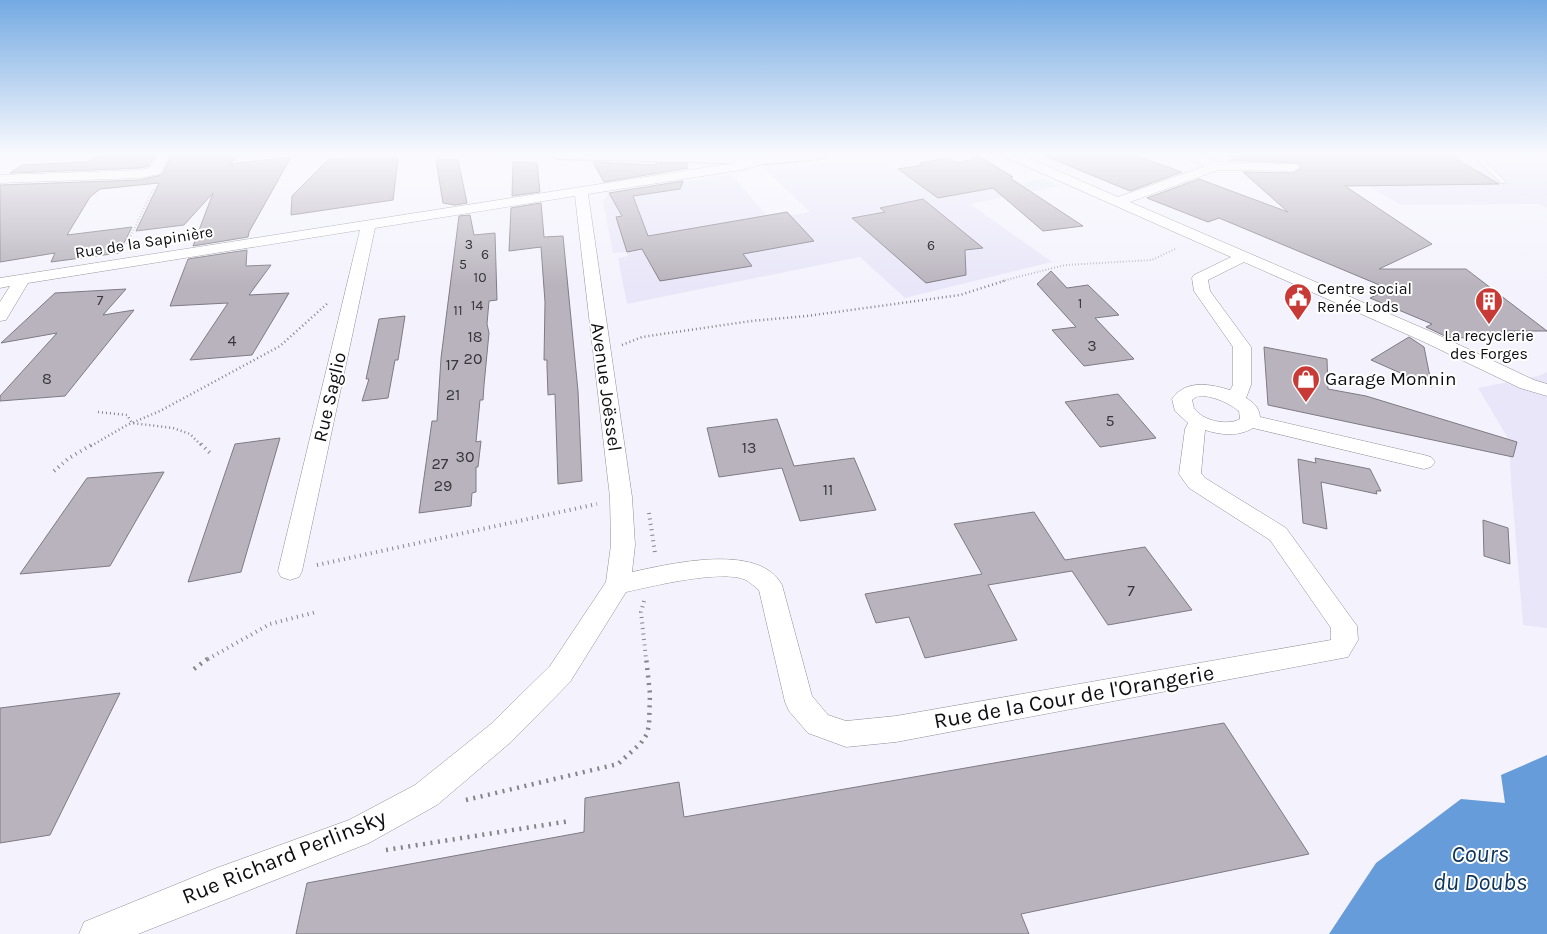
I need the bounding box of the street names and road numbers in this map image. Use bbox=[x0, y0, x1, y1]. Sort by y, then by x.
street label: Rue de la Sapinière bbox=[74, 222, 214, 262]
street label: Avenue Joëssel bbox=[586, 321, 626, 453]
street label: Rue Saglio bbox=[309, 350, 351, 444]
street label: Rue de la Cour de l'Orangerie bbox=[932, 660, 1216, 734]
street label: Rue Richard Perlinsky bbox=[178, 804, 390, 910]

